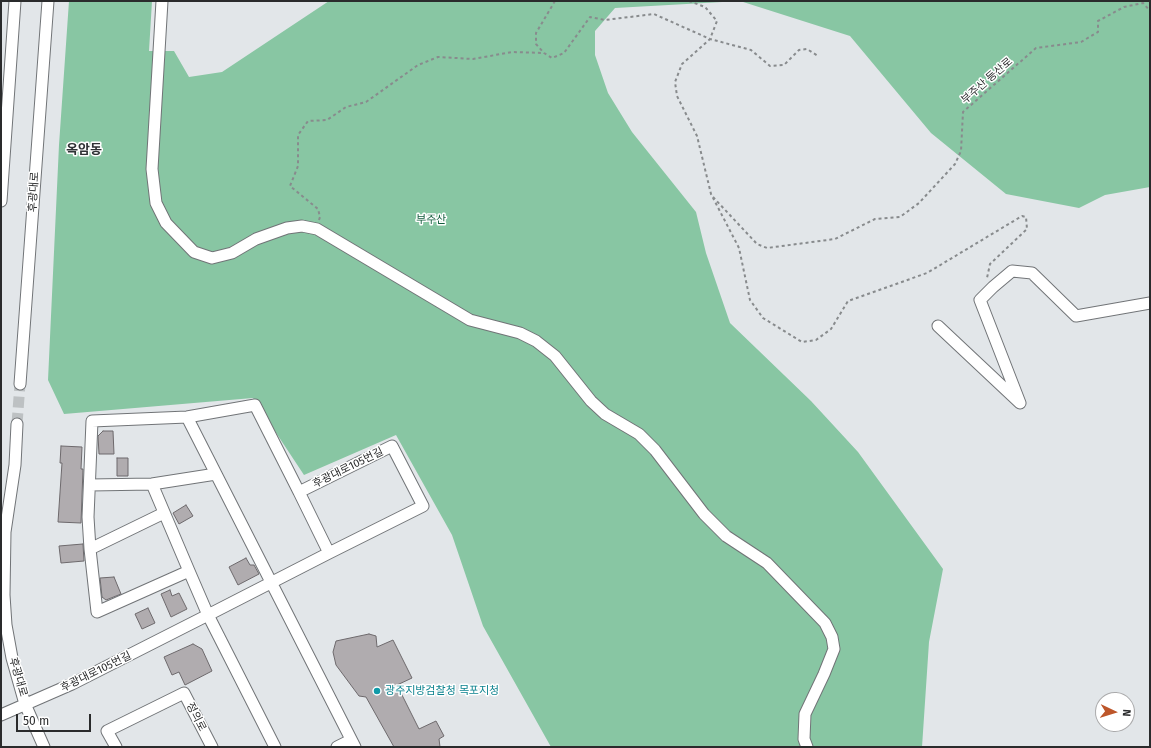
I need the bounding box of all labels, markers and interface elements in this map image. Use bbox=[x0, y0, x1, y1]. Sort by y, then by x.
street label: 부주산 등산로 bbox=[959, 55, 1015, 107]
district label: 옥암동 bbox=[66, 142, 102, 158]
street label: 후광대로 bbox=[26, 171, 42, 213]
park label: 부주산 bbox=[416, 213, 446, 227]
street label: 후광대로105번길 bbox=[310, 445, 386, 491]
street label: 후광대로105번길 bbox=[58, 649, 134, 695]
street label: 후광대로 bbox=[6, 656, 30, 698]
place label: 광주지방검찰청 목포지청 bbox=[385, 684, 499, 698]
marker: 광주지방검찰청 목포지청 bbox=[372, 686, 382, 696]
north arrow bbox=[1095, 692, 1135, 732]
street label: 정의로 bbox=[183, 700, 209, 734]
scale bar bbox=[18, 706, 93, 732]
text: N bbox=[1120, 709, 1133, 717]
text: 50 m bbox=[23, 714, 49, 728]

